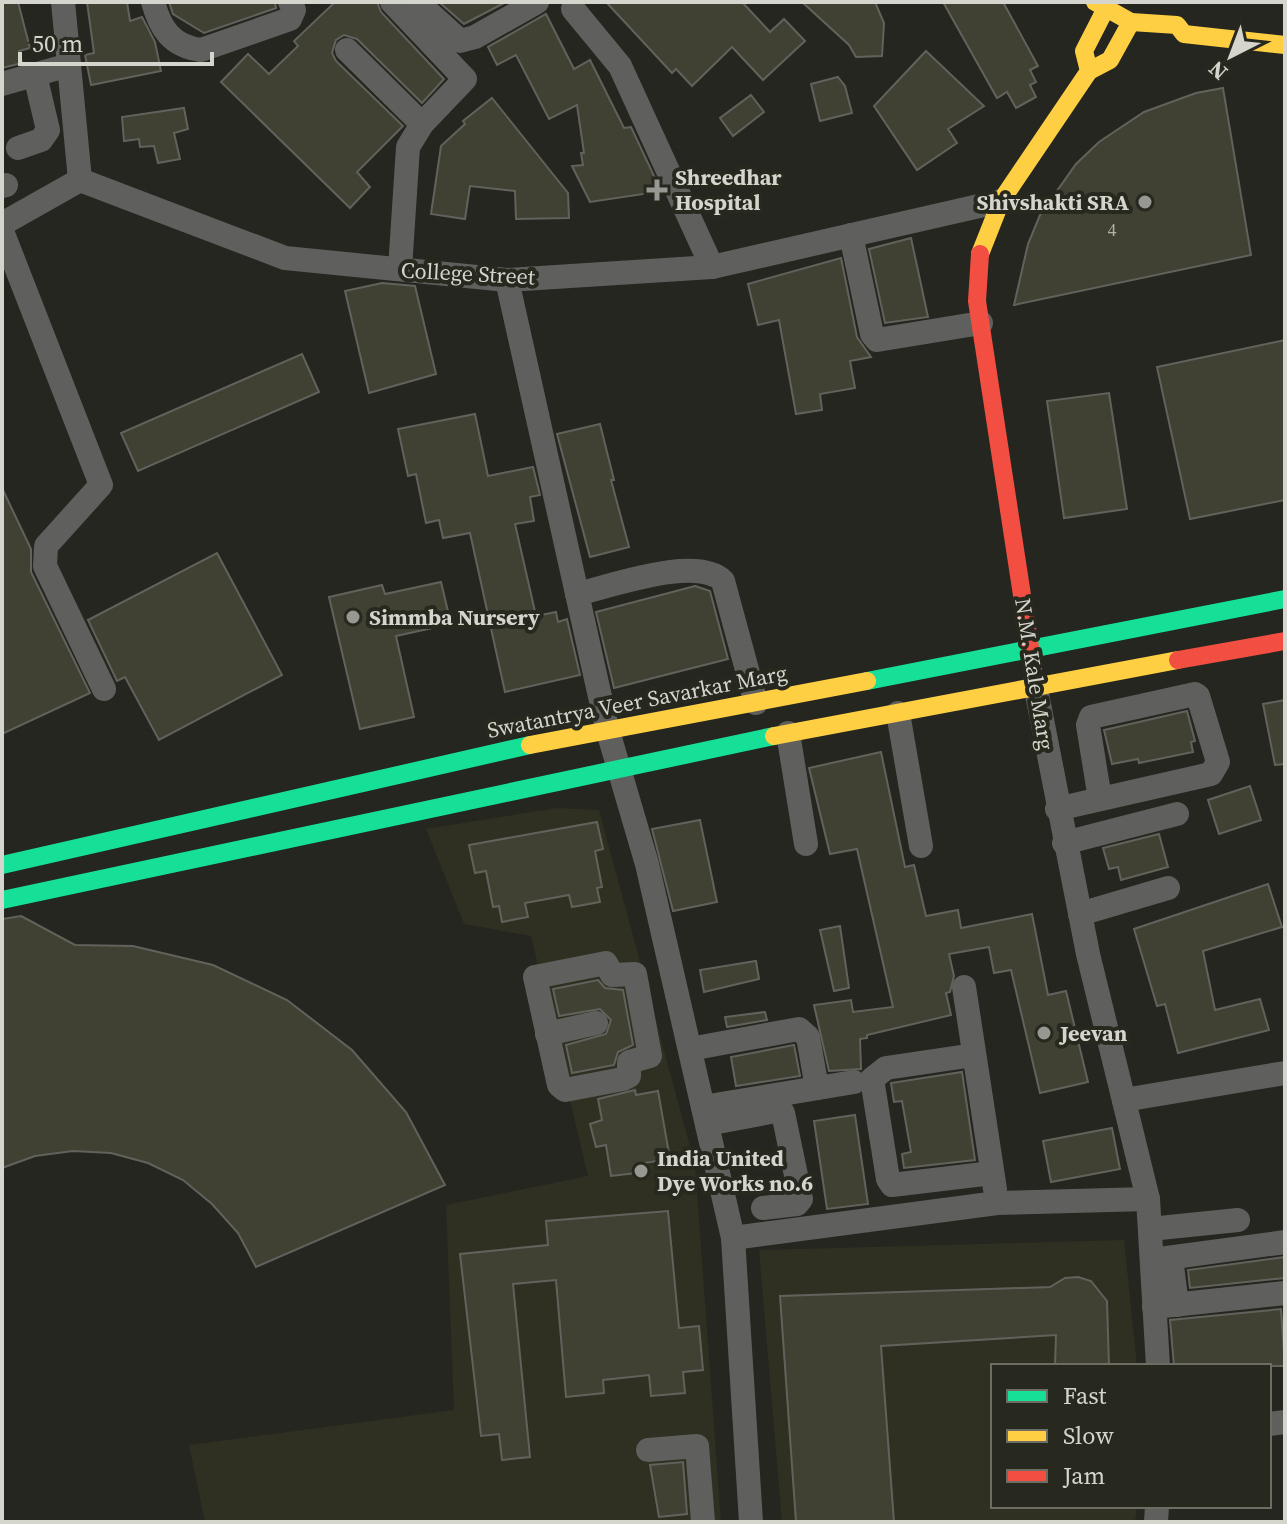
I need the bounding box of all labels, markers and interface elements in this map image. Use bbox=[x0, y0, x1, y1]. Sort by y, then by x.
scale bar bbox=[20, 16, 212, 66]
north arrow bbox=[1191, 16, 1271, 96]
text: 50 m bbox=[32, 27, 83, 60]
text: N bbox=[1202, 54, 1234, 87]
place label: Shreedhar Hospital bbox=[675, 162, 782, 217]
marker: Shreedhar Hospital bbox=[646, 179, 668, 201]
place label: Shivshakti SRA bbox=[976, 187, 1129, 217]
marker: Shivshakti SRA bbox=[1136, 193, 1154, 211]
house number: 4 bbox=[1108, 217, 1117, 242]
street label: College Street bbox=[400, 255, 537, 292]
street label: N.M. Kale Marg bbox=[1008, 596, 1062, 752]
place label: Simmba Nursery bbox=[369, 602, 540, 632]
marker: Simmba Nursery bbox=[344, 608, 362, 626]
street label: Swatantrya Veer Savarkar Marg bbox=[485, 657, 789, 745]
place label: Jeevan bbox=[1058, 1018, 1128, 1048]
marker: Jeevan bbox=[1035, 1024, 1053, 1042]
place label: India United Dye Works no.6 bbox=[657, 1143, 813, 1198]
marker: India United Dye Works no.6 bbox=[632, 1162, 650, 1180]
legend bbox=[991, 1364, 1271, 1508]
text: Fast bbox=[1063, 1379, 1107, 1412]
text: Slow bbox=[1063, 1419, 1114, 1452]
text: Jam bbox=[1062, 1459, 1105, 1492]

